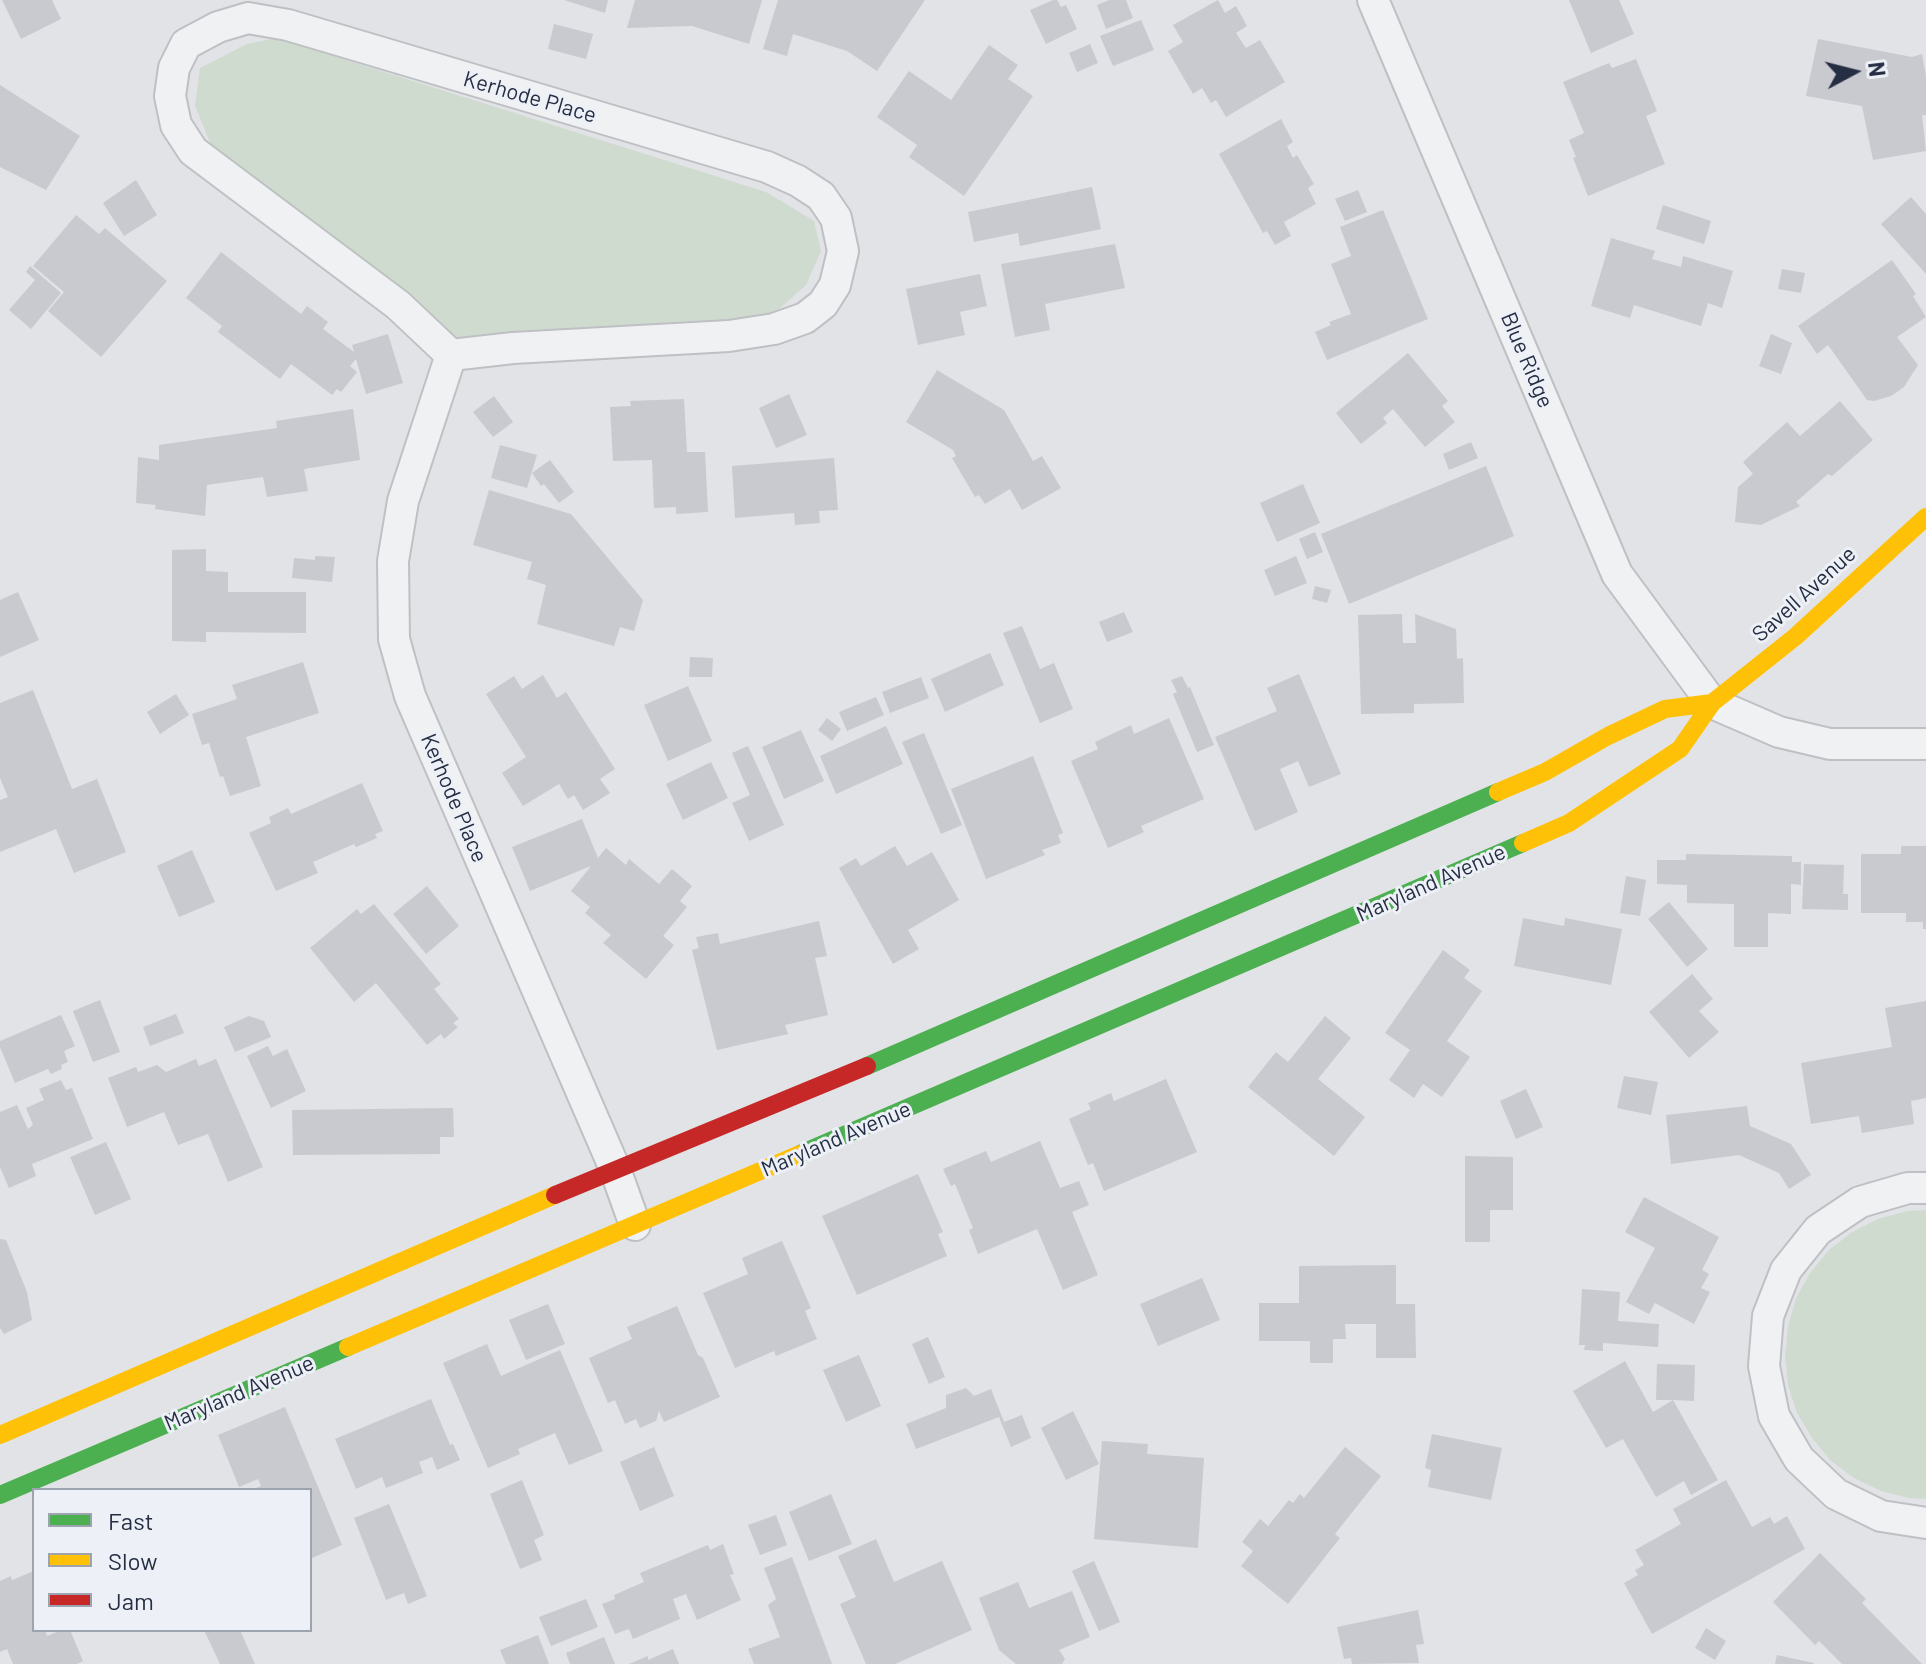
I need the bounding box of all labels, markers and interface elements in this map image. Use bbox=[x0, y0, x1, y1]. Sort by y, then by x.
north arrow bbox=[1814, 32, 1894, 112]
text: N bbox=[1864, 60, 1892, 78]
street label: Kerhode Place bbox=[460, 65, 600, 129]
street label: Blue Ridge bbox=[1495, 308, 1559, 412]
street label: Savell Avenue bbox=[1747, 541, 1861, 647]
street label: Kerhode Place bbox=[415, 730, 493, 866]
street label: Maryland Avenue bbox=[1353, 838, 1509, 928]
street label: Maryland Avenue bbox=[757, 1096, 915, 1182]
street label: Maryland Avenue bbox=[160, 1350, 318, 1436]
legend bbox=[32, 1488, 312, 1632]
text: Fast bbox=[108, 1506, 153, 1535]
text: Slow bbox=[108, 1546, 157, 1575]
text: Jam bbox=[108, 1586, 154, 1615]

